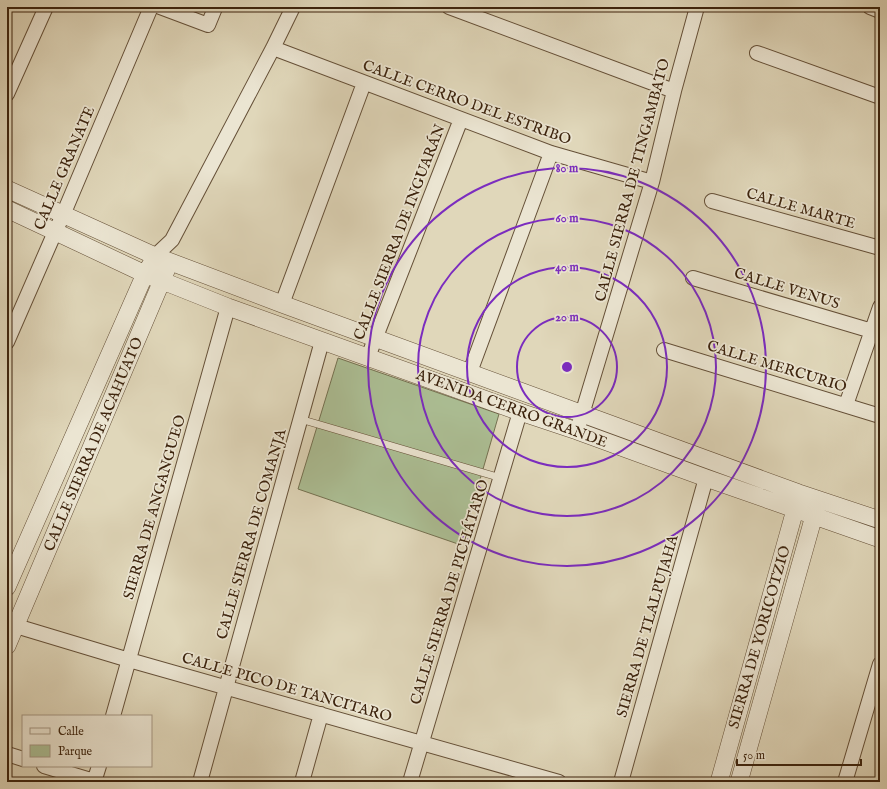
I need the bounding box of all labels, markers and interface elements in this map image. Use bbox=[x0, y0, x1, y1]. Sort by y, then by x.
street label: CALLE CERRO DEL ESTRIBO bbox=[360, 56, 574, 149]
street label: CALLE SIERRA DE TINGAMBATO bbox=[591, 56, 674, 304]
street label: CALLE GRANATE bbox=[30, 103, 99, 233]
street label: CALLE SIERRA DE INGUARÁN bbox=[349, 122, 449, 343]
text: 80 m bbox=[556, 161, 579, 176]
street label: CALLE MARTE bbox=[744, 184, 858, 233]
text: 60 m bbox=[556, 211, 579, 226]
text: 40 m bbox=[555, 260, 580, 275]
street label: CALLE VENUS bbox=[732, 263, 842, 314]
text: 20 m bbox=[555, 310, 579, 325]
street label: CALLE SIERRA DE ACAHUATO bbox=[40, 334, 147, 554]
street label: CALLE MERCURIO bbox=[705, 336, 849, 397]
centre of rings bbox=[560, 360, 574, 374]
street label: AVENIDA CERRO GRANDE bbox=[413, 365, 610, 452]
street label: SIERRA DE ANGANGUEO bbox=[119, 413, 190, 602]
street label: CALLE SIERRA DE COMANJA bbox=[212, 426, 291, 642]
street label: CALLE SIERRA DE PICHÁTARO bbox=[406, 477, 493, 707]
street label: SIERRA DE TLALPUJAHA bbox=[612, 532, 683, 720]
street label: SIERRA DE YORICOTZIO bbox=[724, 543, 795, 731]
street label: CALLE PICO DE TANCITARO bbox=[180, 648, 394, 727]
legend bbox=[22, 715, 152, 767]
text: Calle bbox=[58, 724, 84, 739]
scale bar bbox=[737, 741, 861, 767]
text: Parque bbox=[58, 744, 93, 760]
text: 50 m bbox=[743, 748, 765, 763]

